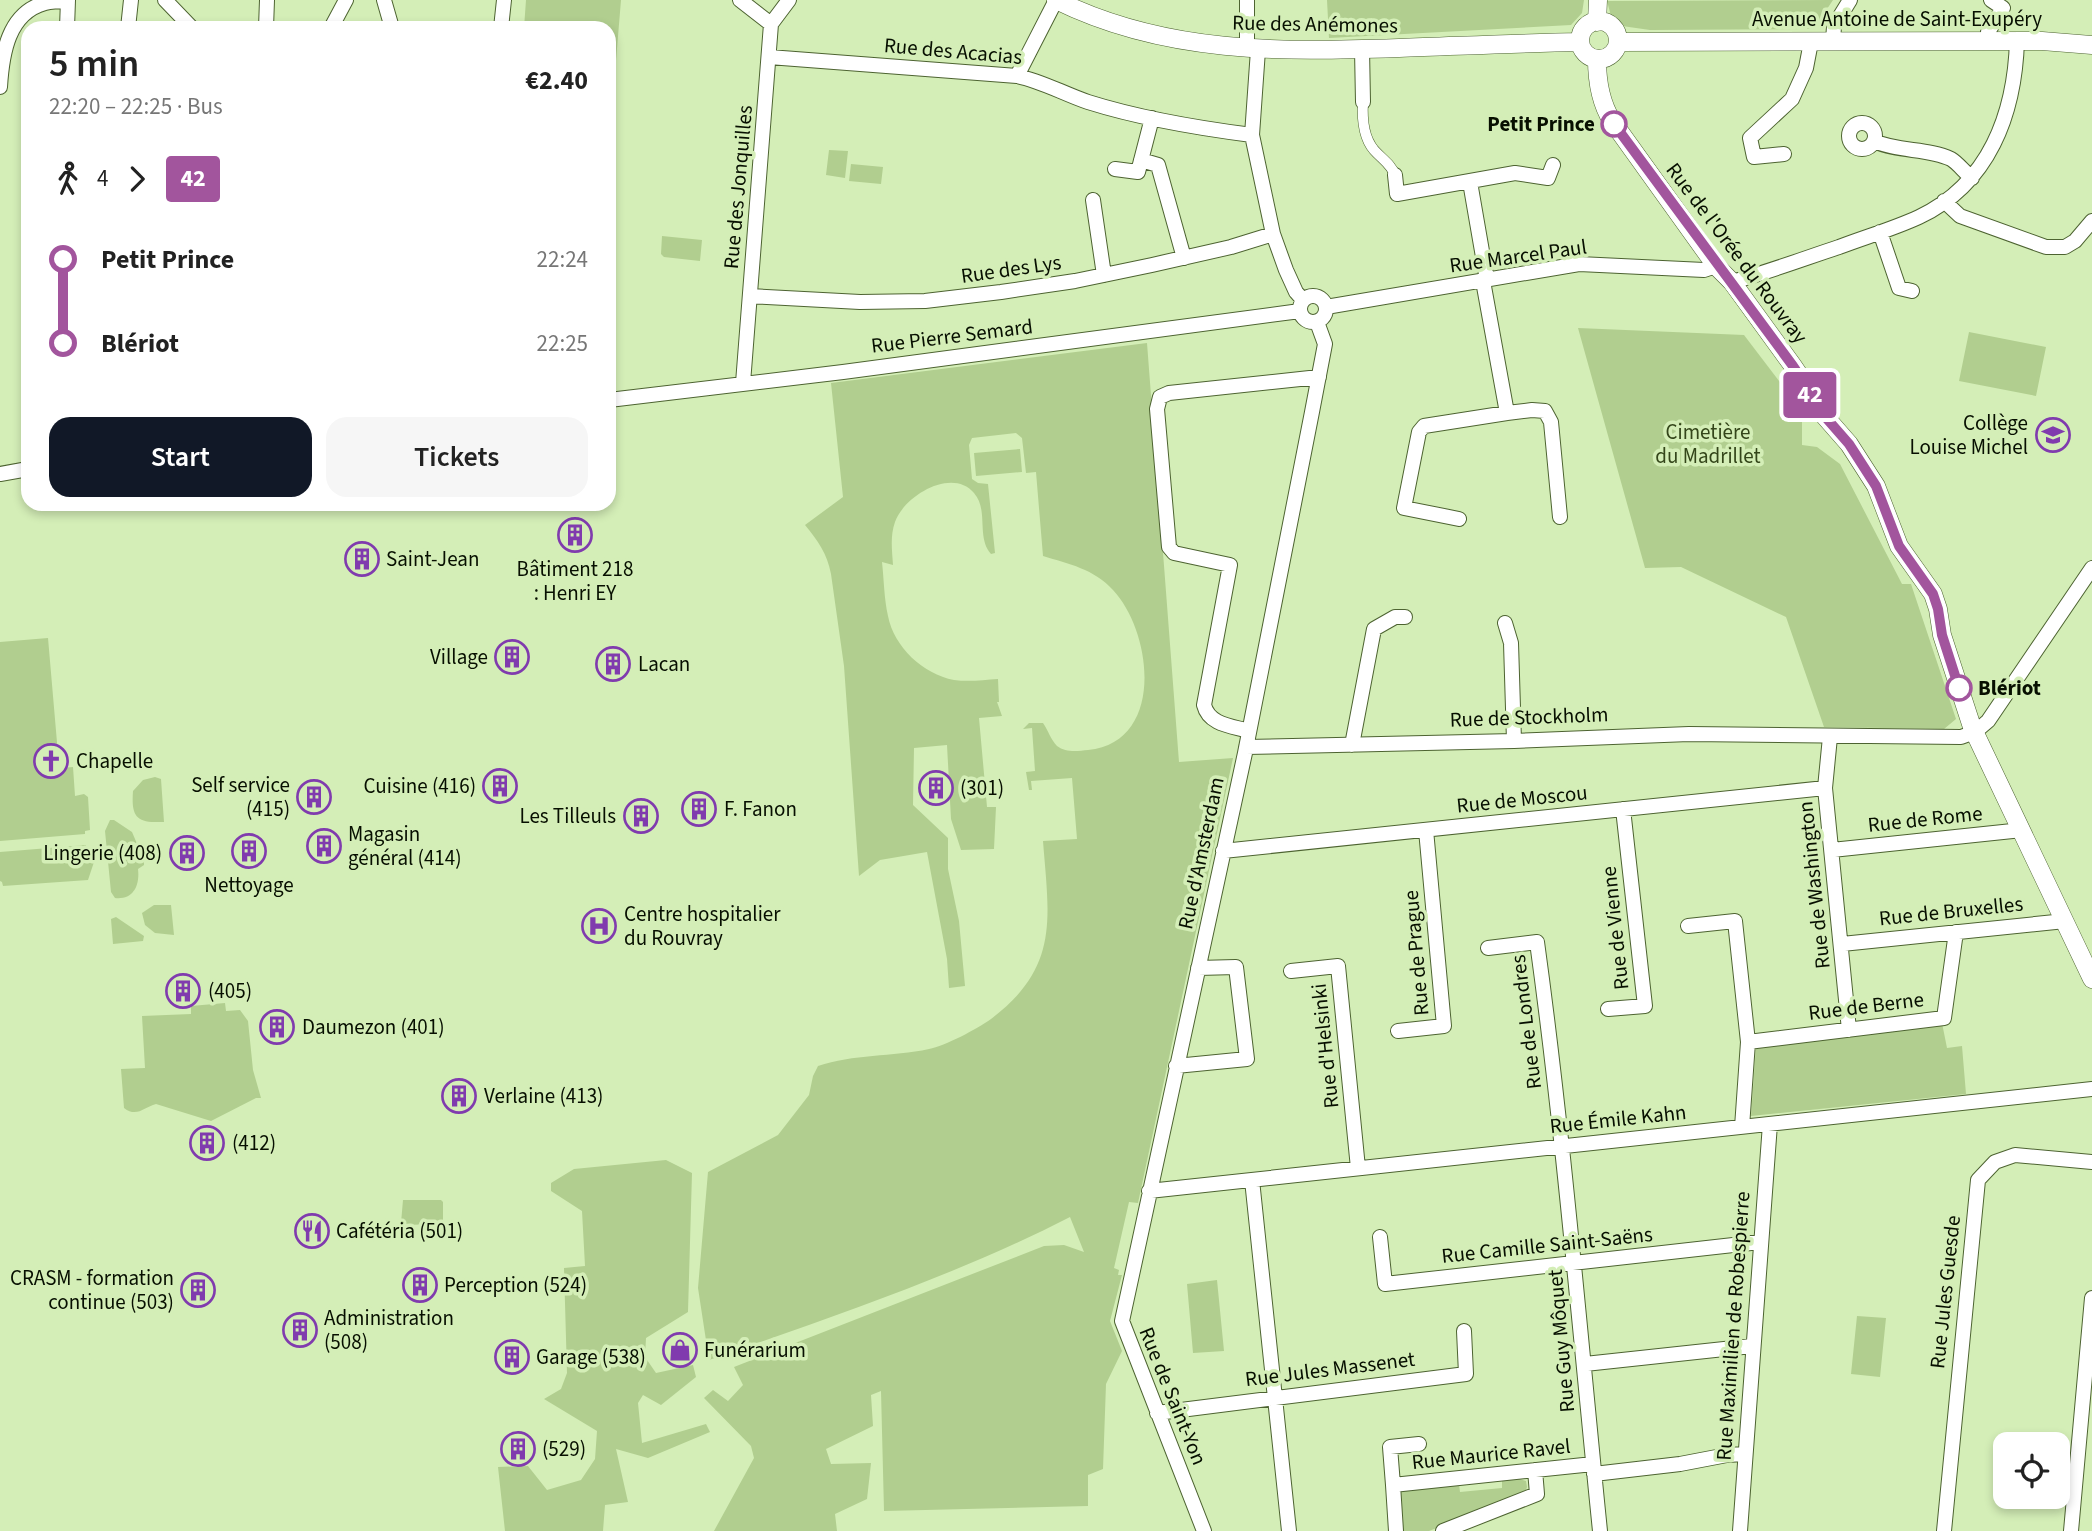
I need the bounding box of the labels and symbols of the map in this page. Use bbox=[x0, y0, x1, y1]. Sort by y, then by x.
street label: Avenue Antoine de Saint-Exupéry bbox=[1752, 4, 2042, 34]
street label: Rue des Anémones bbox=[1232, 8, 1398, 40]
street label: Rue des Acacias bbox=[883, 30, 1024, 72]
street label: Rue des Jonquilles bbox=[716, 104, 760, 270]
place label: Petit Prince bbox=[1487, 109, 1595, 139]
marker: Petit Prince bbox=[1601, 111, 1627, 137]
street label: Rue de l'Orée du Rouvray bbox=[1659, 156, 1815, 350]
street label: Rue Marcel Paul bbox=[1447, 232, 1589, 280]
street label: Rue des Lys bbox=[959, 247, 1063, 291]
street label: Rue Pierre Semard bbox=[869, 311, 1035, 361]
line badge: 42 bbox=[1778, 372, 1842, 418]
place label: Collège Louise Michel bbox=[1909, 408, 2028, 462]
school or university icon: Collège Louise Michel bbox=[2034, 416, 2072, 454]
park label: Cimetière du Madrillet bbox=[1655, 417, 1761, 471]
building icon: Bâtiment 218 : Henri EY bbox=[556, 516, 594, 554]
building icon: Saint-Jean bbox=[343, 540, 381, 578]
place label: Saint-Jean bbox=[386, 544, 479, 574]
place label: Bâtiment 218 : Henri EY bbox=[517, 554, 633, 608]
building icon: Village bbox=[493, 638, 531, 676]
place label: Village bbox=[430, 642, 488, 672]
building icon: Lacan bbox=[594, 645, 632, 683]
place label: Lacan bbox=[638, 649, 690, 679]
place label: Blériot bbox=[1978, 673, 2041, 703]
marker: Blériot bbox=[1946, 675, 1972, 701]
street label: Rue de Stockholm bbox=[1449, 699, 1609, 735]
church icon: Chapelle bbox=[32, 742, 70, 780]
place label: Chapelle bbox=[76, 746, 153, 776]
building icon: Cuisine (416) bbox=[481, 767, 519, 805]
building icon: (301) bbox=[917, 769, 955, 807]
place label: Self service (415) bbox=[191, 770, 290, 824]
place label: Cuisine (416) bbox=[364, 771, 476, 801]
place label: (301) bbox=[960, 773, 1004, 803]
street label: Rue d'Amsterdam bbox=[1170, 774, 1232, 932]
street label: Rue de Moscou bbox=[1455, 777, 1589, 821]
building icon: Self service (415) bbox=[295, 778, 333, 816]
building icon: F. Fanon bbox=[680, 790, 718, 828]
place label: F. Fanon bbox=[724, 794, 797, 824]
building icon: Les Tilleuls bbox=[622, 797, 660, 835]
street label: Rue de Rome bbox=[1866, 798, 1984, 840]
street label: Rue de Washington bbox=[1790, 800, 1838, 970]
place label: Les Tilleuls bbox=[520, 801, 616, 831]
place label: Magasin général (414) bbox=[348, 819, 462, 873]
building icon: Magasin général (414) bbox=[305, 827, 343, 865]
building icon: Nettoyage bbox=[230, 832, 268, 870]
building icon: Lingerie (408) bbox=[168, 834, 206, 872]
place label: Lingerie (408) bbox=[43, 838, 162, 868]
street label: Rue de Vienne bbox=[1594, 865, 1636, 991]
place label: Nettoyage bbox=[204, 870, 294, 900]
street label: Rue de Prague bbox=[1396, 889, 1436, 1017]
street label: Rue de Bruxelles bbox=[1877, 889, 2025, 933]
place label: Centre hospitalier du Rouvray bbox=[624, 899, 781, 953]
hospital icon: Centre hospitalier du Rouvray bbox=[580, 907, 618, 945]
street label: Rue de Londres bbox=[1503, 953, 1549, 1091]
building icon: (405) bbox=[164, 972, 202, 1010]
place label: (405) bbox=[208, 976, 252, 1006]
street label: Rue d'Helsinki bbox=[1304, 982, 1346, 1110]
street label: Rue de Berne bbox=[1806, 984, 1926, 1028]
building icon: Daumezon (401) bbox=[258, 1008, 296, 1046]
place label: Daumezon (401) bbox=[302, 1012, 445, 1042]
building icon: Verlaine (413) bbox=[440, 1077, 478, 1115]
place label: Verlaine (413) bbox=[484, 1081, 603, 1111]
street label: Rue Émile Kahn bbox=[1548, 1097, 1688, 1141]
building icon: (412) bbox=[188, 1124, 226, 1162]
place label: (412) bbox=[232, 1128, 276, 1158]
street label: Rue Maximilien de Robespierre bbox=[1709, 1190, 1757, 1462]
restaurant icon: Cafétéria (501) bbox=[293, 1212, 331, 1250]
street label: Rue Jules Guesde bbox=[1922, 1214, 1968, 1370]
place label: Cafétéria (501) bbox=[336, 1216, 463, 1246]
street label: Rue Camille Saint-Saëns bbox=[1440, 1219, 1654, 1271]
place label: CRASM - formation continue (503) bbox=[10, 1263, 174, 1317]
building icon: Perception (524) bbox=[401, 1266, 439, 1304]
street label: Rue Guy Môquet bbox=[1540, 1268, 1582, 1414]
place label: Perception (524) bbox=[444, 1270, 587, 1300]
building icon: CRASM - formation continue (503) bbox=[179, 1271, 217, 1309]
place label: Administration (508) bbox=[324, 1303, 454, 1357]
building icon: Administration (508) bbox=[281, 1311, 319, 1349]
street label: Rue de Saint-Yon bbox=[1132, 1323, 1214, 1469]
shop icon: Funérarium bbox=[661, 1331, 699, 1369]
place label: Funérarium bbox=[704, 1335, 806, 1365]
building icon: Garage (538) bbox=[493, 1338, 531, 1376]
place label: Garage (538) bbox=[536, 1342, 646, 1372]
street label: Rue Jules Massenet bbox=[1243, 1344, 1417, 1394]
building icon: (529) bbox=[499, 1430, 537, 1468]
street label: Rue Maurice Ravel bbox=[1410, 1431, 1572, 1477]
place label: (529) bbox=[542, 1434, 586, 1464]

